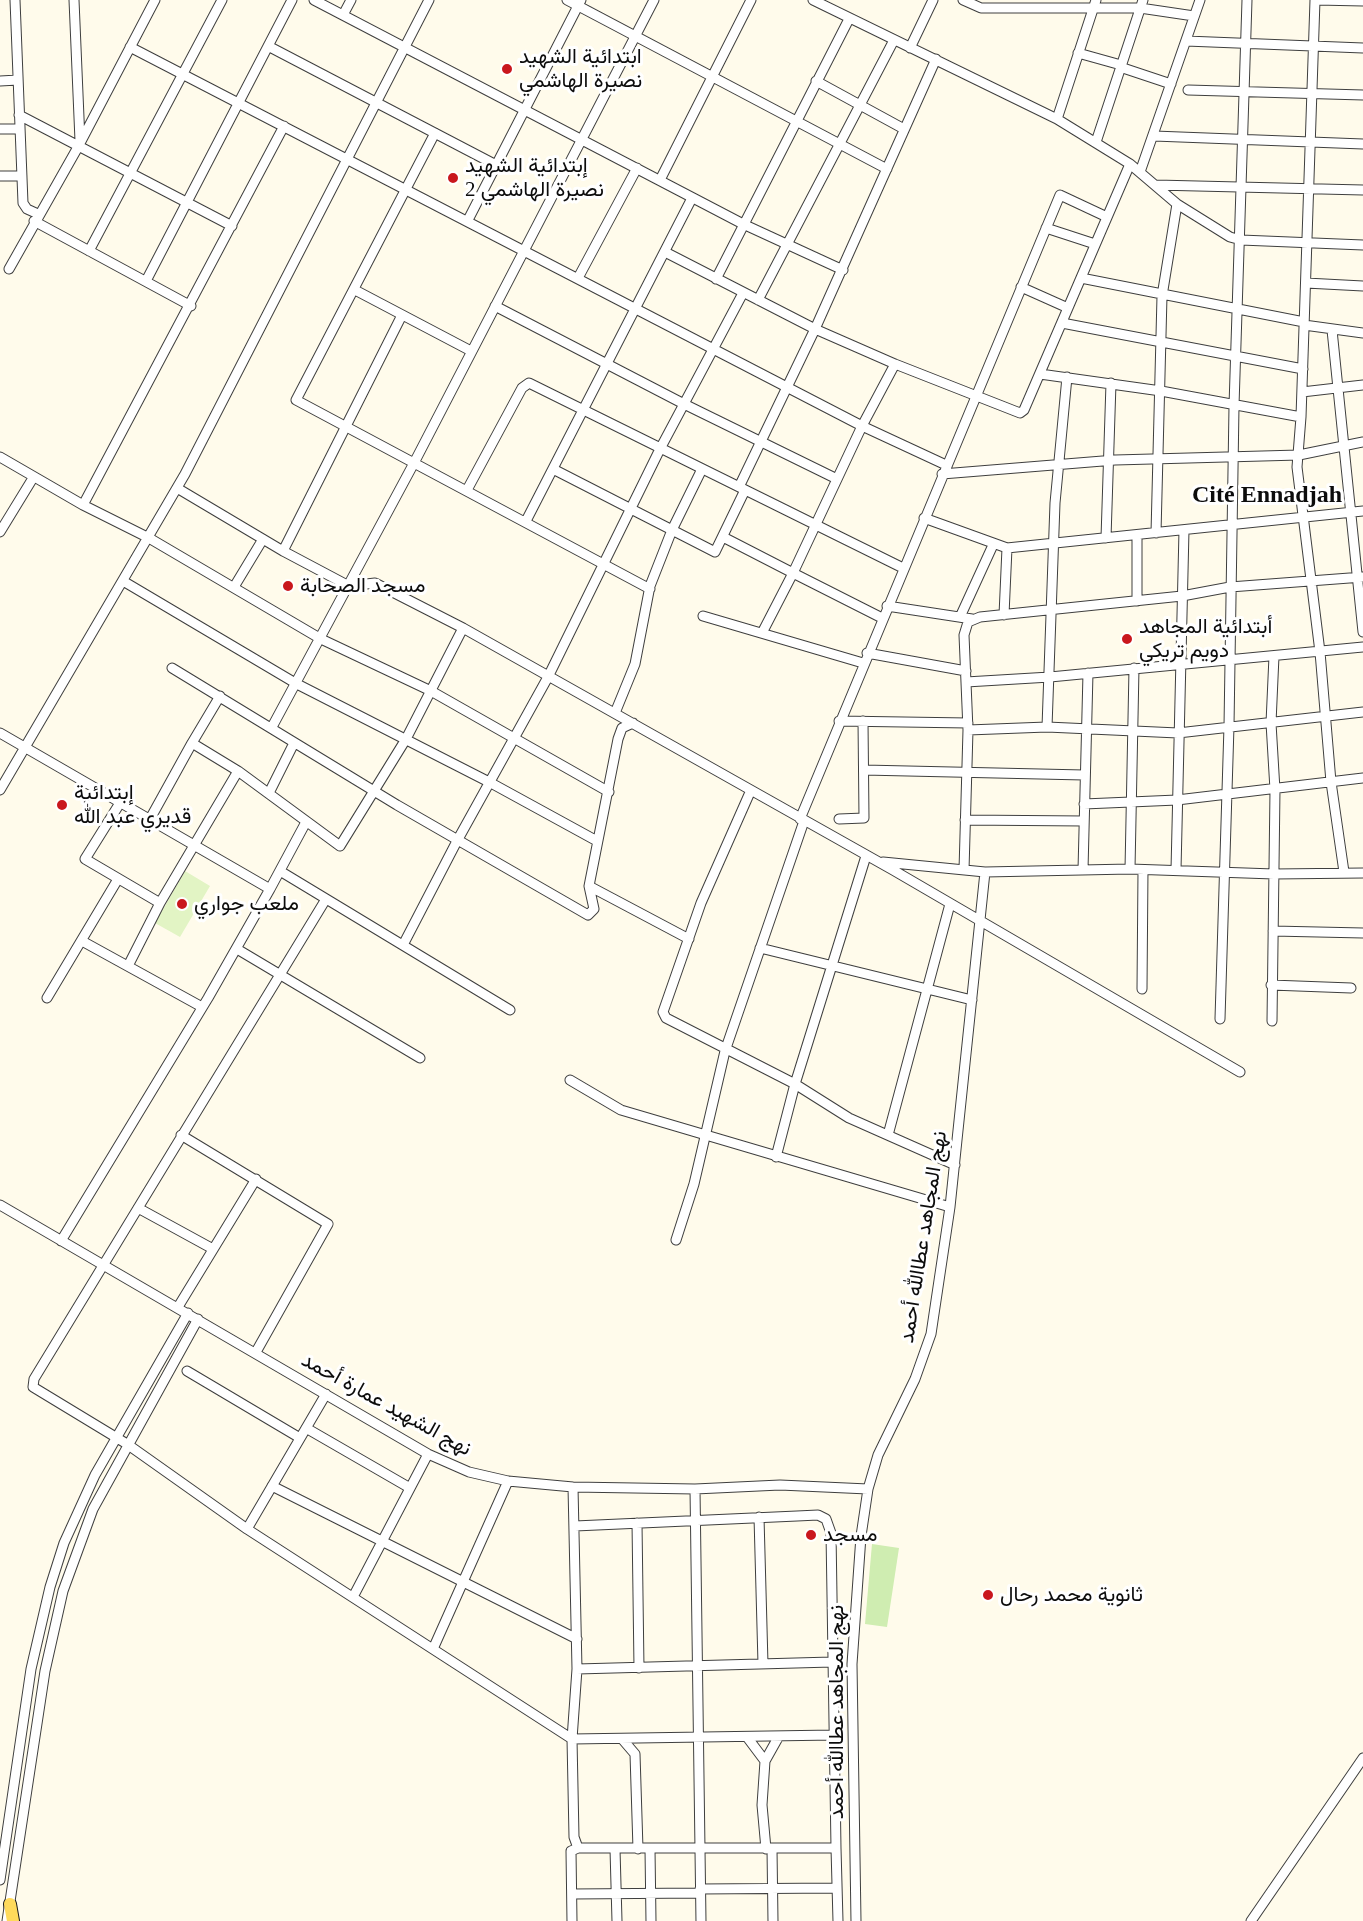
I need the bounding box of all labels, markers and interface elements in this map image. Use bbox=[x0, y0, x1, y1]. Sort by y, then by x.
place label: ابتدائية الشهيد نصيرة الهاشمي bbox=[519, 44, 642, 94]
marker: ابتدائية الشهيد نصيرة الهاشمي bbox=[500, 62, 514, 76]
place label: إبتدائية الشهيد نصيرة الهاشمي 2 bbox=[465, 153, 604, 203]
marker: إبتدائية الشهيد نصيرة الهاشمي 2 bbox=[446, 171, 460, 185]
district label: Cité Ennadjah bbox=[1192, 482, 1342, 510]
place label: مسجد الصحابة bbox=[300, 573, 426, 599]
marker: مسجد الصحابة bbox=[281, 579, 295, 593]
place label: أبتدائية المجاهد دويم تريكي bbox=[1139, 614, 1272, 664]
marker: أبتدائية المجاهد دويم تريكي bbox=[1120, 632, 1134, 646]
place label: إبتدائية قديري عبد الله bbox=[74, 780, 191, 830]
marker: إبتدائية قديري عبد الله bbox=[55, 798, 69, 812]
place label: ملعب جواري bbox=[194, 891, 299, 917]
marker: ملعب جواري bbox=[175, 897, 189, 911]
street label: نهج المجاهد عطاالله أحمد bbox=[895, 1129, 953, 1345]
street label: نهج الشهيد عمارة أحمد bbox=[297, 1348, 475, 1462]
place label: مسجد bbox=[823, 1522, 877, 1548]
marker: مسجد bbox=[804, 1528, 818, 1542]
place label: ثانوية محمد رحال bbox=[1000, 1582, 1143, 1608]
marker: ثانوية محمد رحال bbox=[981, 1588, 995, 1602]
street label: نهج المجاهد عطاالله أحمد bbox=[824, 1605, 850, 1819]

